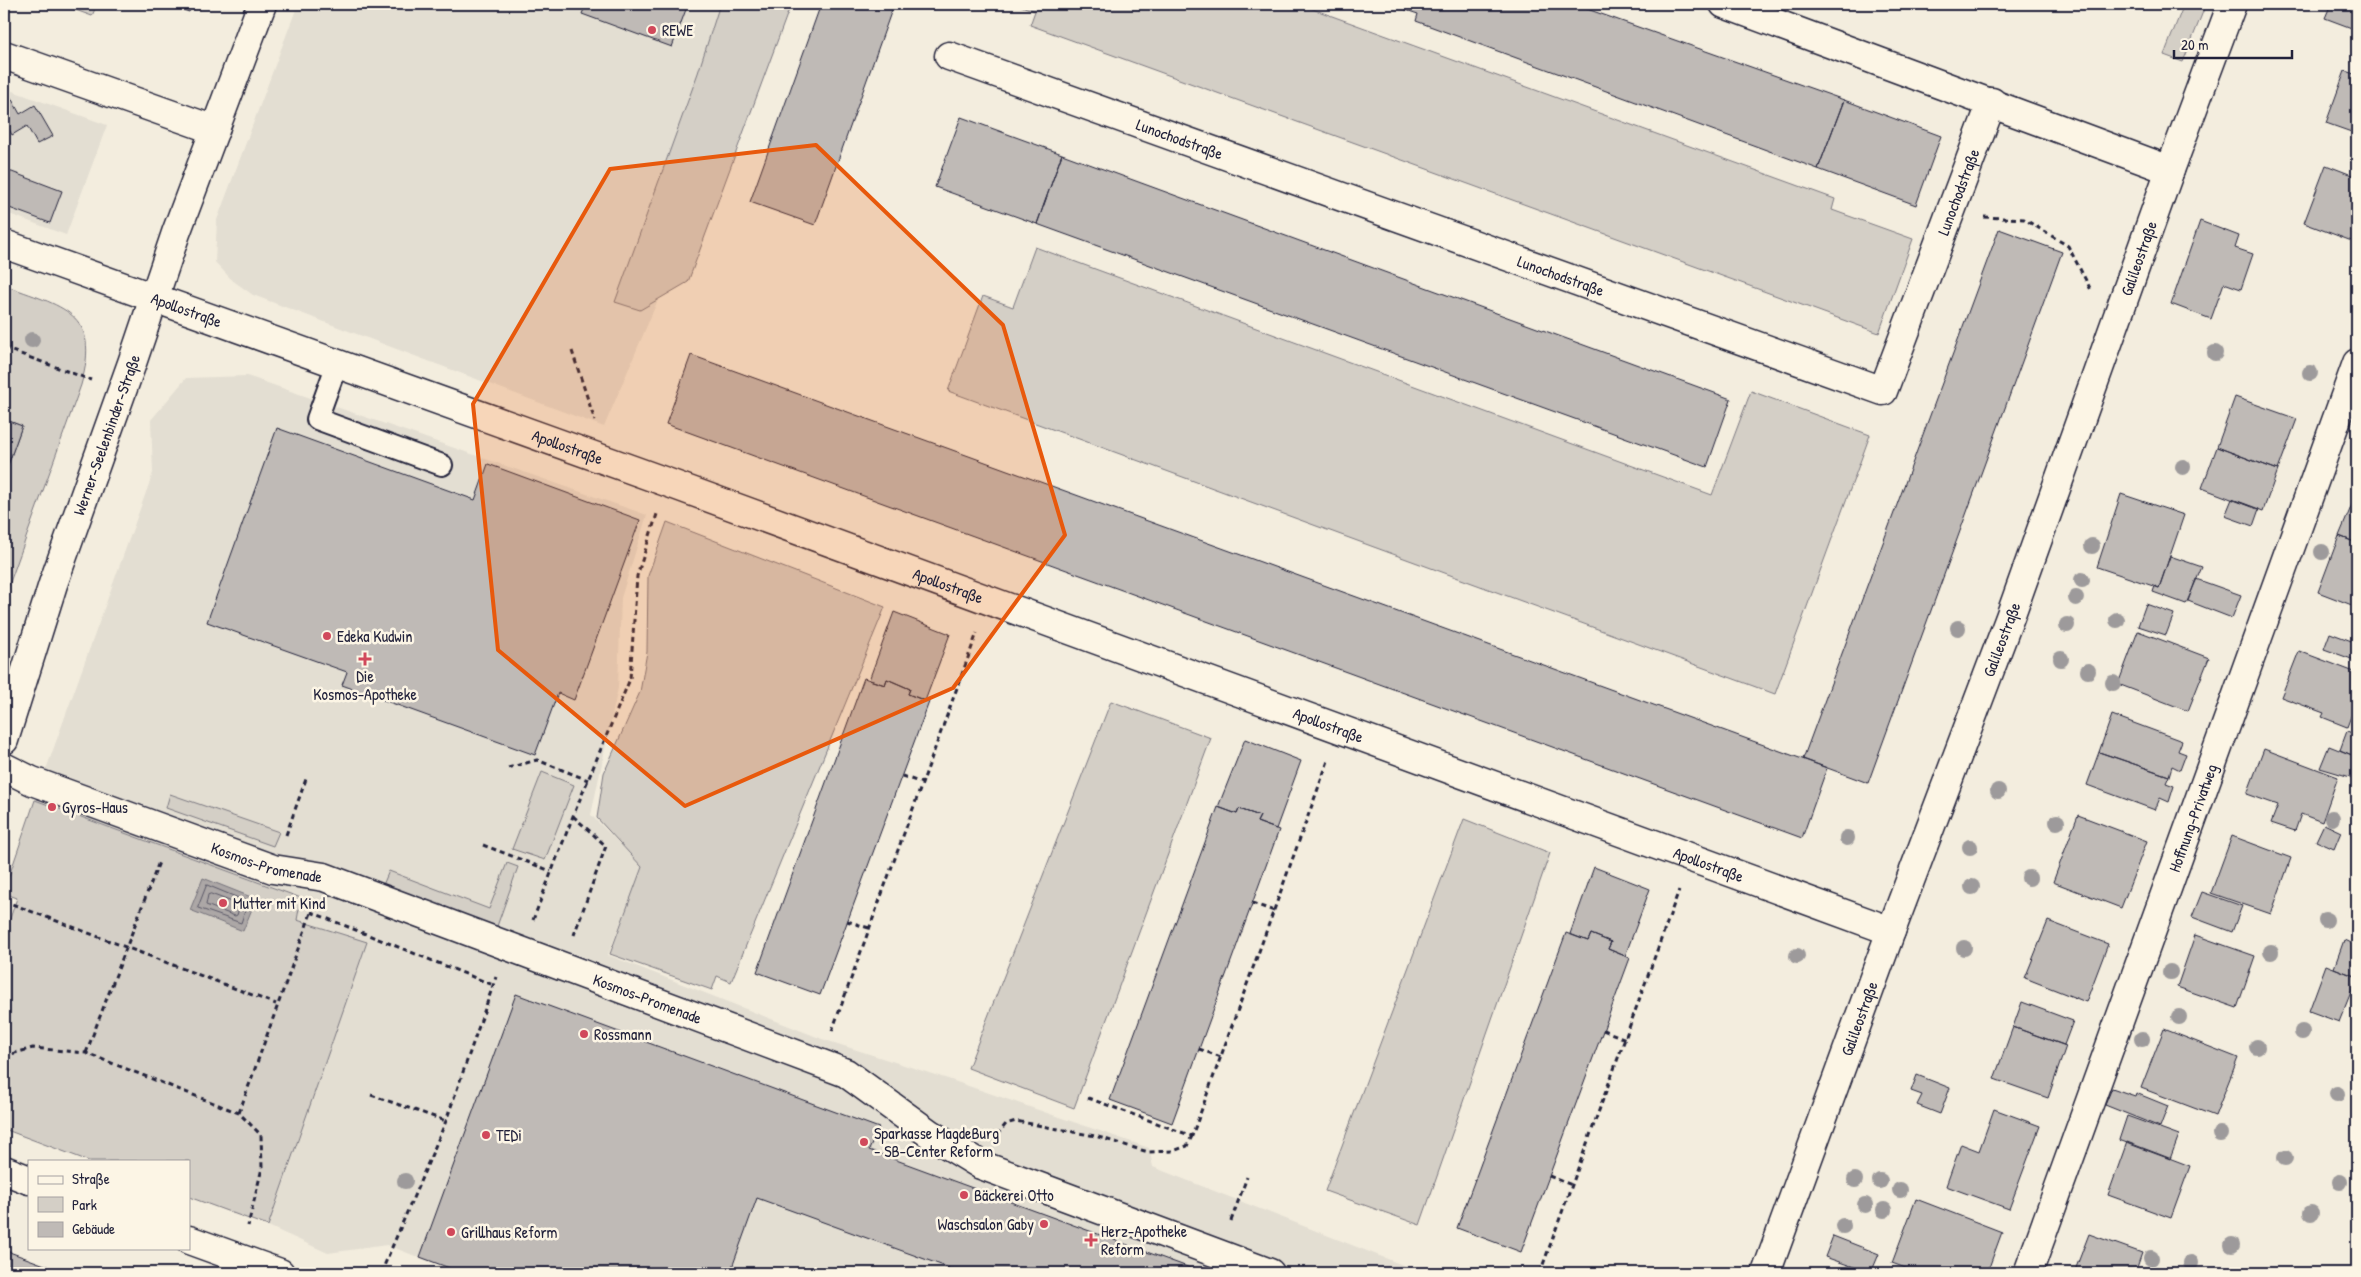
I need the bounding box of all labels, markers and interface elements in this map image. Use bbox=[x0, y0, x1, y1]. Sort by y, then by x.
place label: REWE bbox=[662, 19, 693, 41]
marker: REWE bbox=[646, 24, 658, 36]
scale bar bbox=[2174, 28, 2291, 60]
text: 20 m bbox=[2181, 34, 2208, 55]
street label: Lunochodstraße bbox=[1133, 113, 1227, 165]
street label: Lunochodstraße bbox=[1932, 145, 1985, 238]
street label: Galileostraße bbox=[2115, 217, 2162, 299]
street label: Lunochodstraße bbox=[1514, 250, 1608, 301]
street label: Apollostraße bbox=[148, 287, 225, 333]
street label: Werner-Seelenbinder-Straße bbox=[67, 351, 145, 518]
street label: Apollostraße bbox=[529, 424, 607, 470]
street label: Apollostraße bbox=[910, 562, 987, 609]
street label: Galileostraße bbox=[1977, 599, 2026, 680]
place label: Edeka Kudwin bbox=[337, 625, 413, 647]
marker: Edeka Kudwin bbox=[321, 630, 333, 642]
marker: Die Kosmos-Apotheke bbox=[359, 653, 371, 665]
place label: Die Kosmos-Apotheke bbox=[313, 665, 417, 705]
street label: Apollostraße bbox=[1290, 702, 1367, 748]
street label: Hoffnung-Privatweg bbox=[2163, 761, 2222, 875]
place label: Gyros-Haus bbox=[62, 796, 128, 818]
marker: Gyros-Haus bbox=[46, 801, 58, 813]
street label: Kosmos-Promenade bbox=[208, 836, 324, 888]
street label: Apollostraße bbox=[1670, 841, 1748, 887]
place label: Mutter mit Kind bbox=[233, 892, 325, 914]
marker: Mutter mit Kind bbox=[217, 897, 229, 909]
street label: Kosmos-Promenade bbox=[590, 968, 706, 1029]
street label: Galileostraße bbox=[1835, 978, 1883, 1059]
place label: Rossmann bbox=[594, 1023, 652, 1045]
marker: Rossmann bbox=[578, 1028, 590, 1040]
place label: Sparkasse MagdeBurg - SB-Center Reform bbox=[874, 1122, 999, 1162]
place label: TEDi bbox=[496, 1124, 522, 1146]
marker: TEDi bbox=[480, 1129, 492, 1141]
marker: Sparkasse MagdeBurg - SB-Center Reform bbox=[858, 1136, 870, 1148]
legend bbox=[28, 1160, 190, 1250]
text: Straße bbox=[72, 1168, 110, 1189]
place label: Bäckerei Otto bbox=[974, 1184, 1054, 1206]
marker: Bäckerei Otto bbox=[958, 1189, 970, 1201]
text: Park bbox=[72, 1194, 97, 1215]
place label: Waschsalon Gaby bbox=[937, 1213, 1034, 1235]
text: Gebäude bbox=[72, 1218, 115, 1239]
marker: Waschsalon Gaby bbox=[1038, 1218, 1050, 1230]
place label: Herz-Apotheke Reform bbox=[1101, 1220, 1188, 1260]
place label: Grillhaus Reform bbox=[461, 1221, 558, 1243]
marker: Grillhaus Reform bbox=[445, 1226, 457, 1238]
marker: Herz-Apotheke Reform bbox=[1085, 1234, 1097, 1246]

